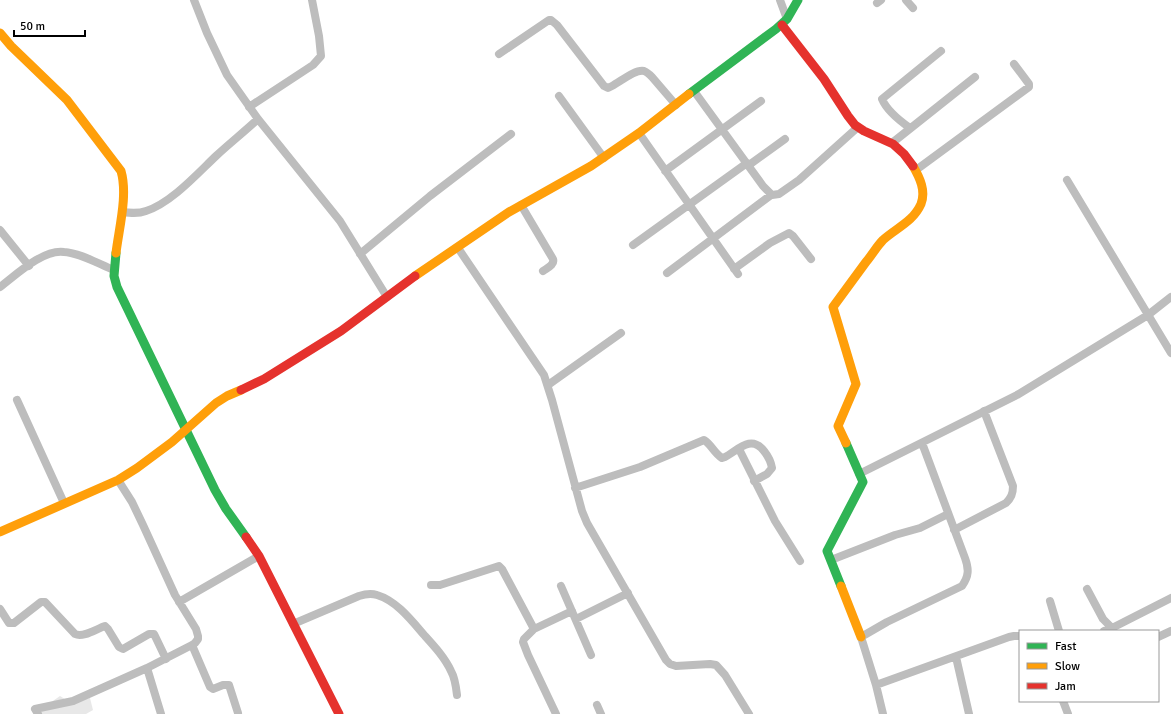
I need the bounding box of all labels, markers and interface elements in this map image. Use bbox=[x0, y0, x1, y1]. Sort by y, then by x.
scale bar bbox=[14, 12, 85, 38]
text: 50 m bbox=[20, 19, 45, 34]
legend bbox=[1019, 630, 1159, 702]
text: Fast bbox=[1055, 639, 1076, 654]
text: Slow bbox=[1055, 659, 1080, 674]
text: Jam bbox=[1055, 679, 1076, 694]

